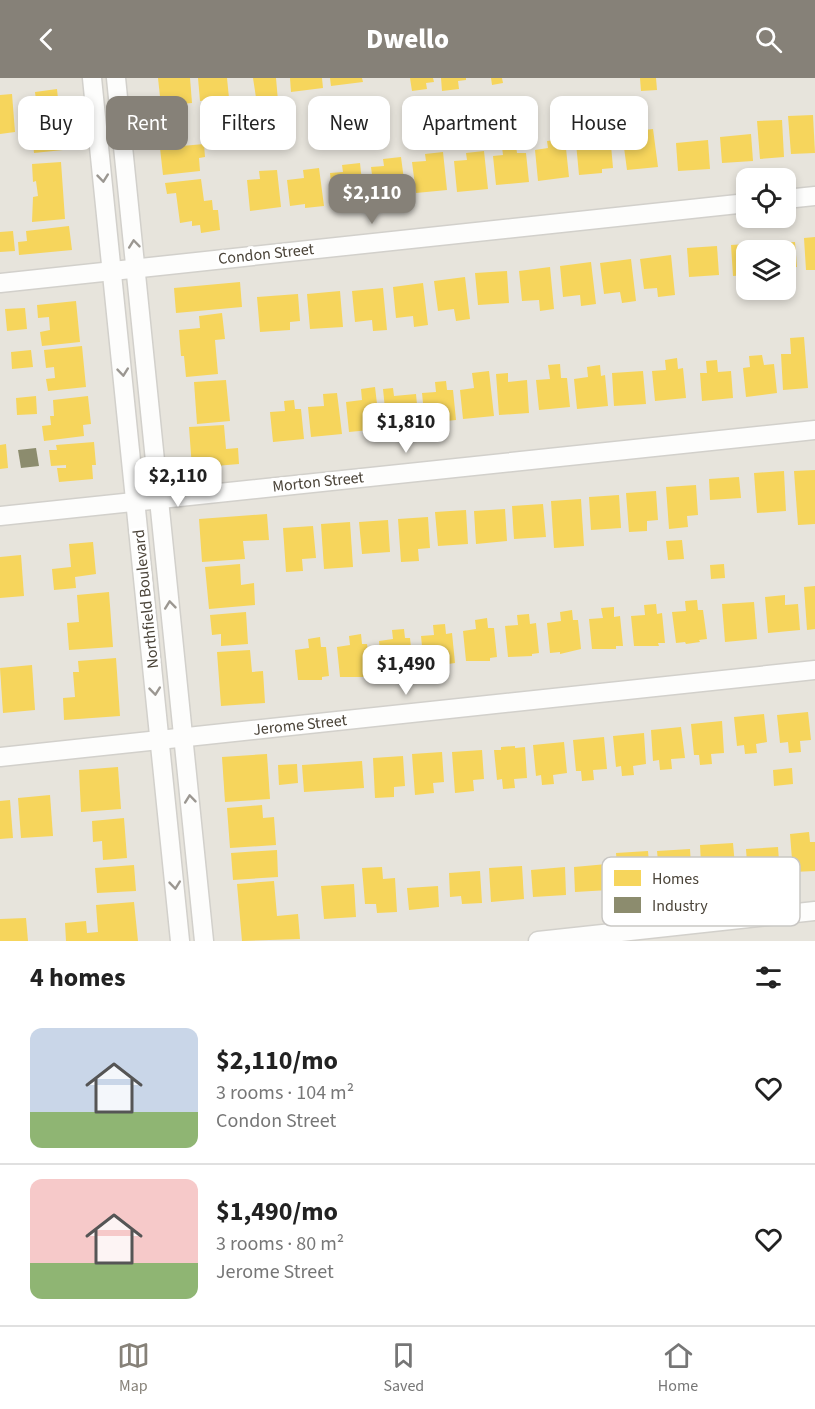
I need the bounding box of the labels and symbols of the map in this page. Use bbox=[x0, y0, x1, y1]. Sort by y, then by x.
one-way arrow bbox=[96, 173, 109, 183]
pin: $2,110 bbox=[323, 174, 421, 225]
street label: Condon Street bbox=[217, 238, 316, 270]
one-way arrow bbox=[128, 239, 140, 249]
one-way arrow bbox=[116, 367, 129, 376]
pin: $1,810 bbox=[357, 403, 455, 454]
pin: $2,110 bbox=[129, 457, 227, 508]
street label: Morton Street bbox=[271, 466, 365, 498]
street label: Northfield Boulevard bbox=[128, 528, 164, 670]
one-way arrow bbox=[164, 601, 177, 610]
pin: $1,490 bbox=[357, 645, 455, 696]
one-way arrow bbox=[148, 687, 161, 696]
street label: Jerome Street bbox=[252, 709, 349, 741]
one-way arrow bbox=[184, 795, 197, 804]
legend bbox=[602, 857, 800, 926]
text: Homes bbox=[652, 868, 699, 890]
one-way arrow bbox=[168, 881, 181, 890]
text: Industry bbox=[652, 895, 708, 917]

